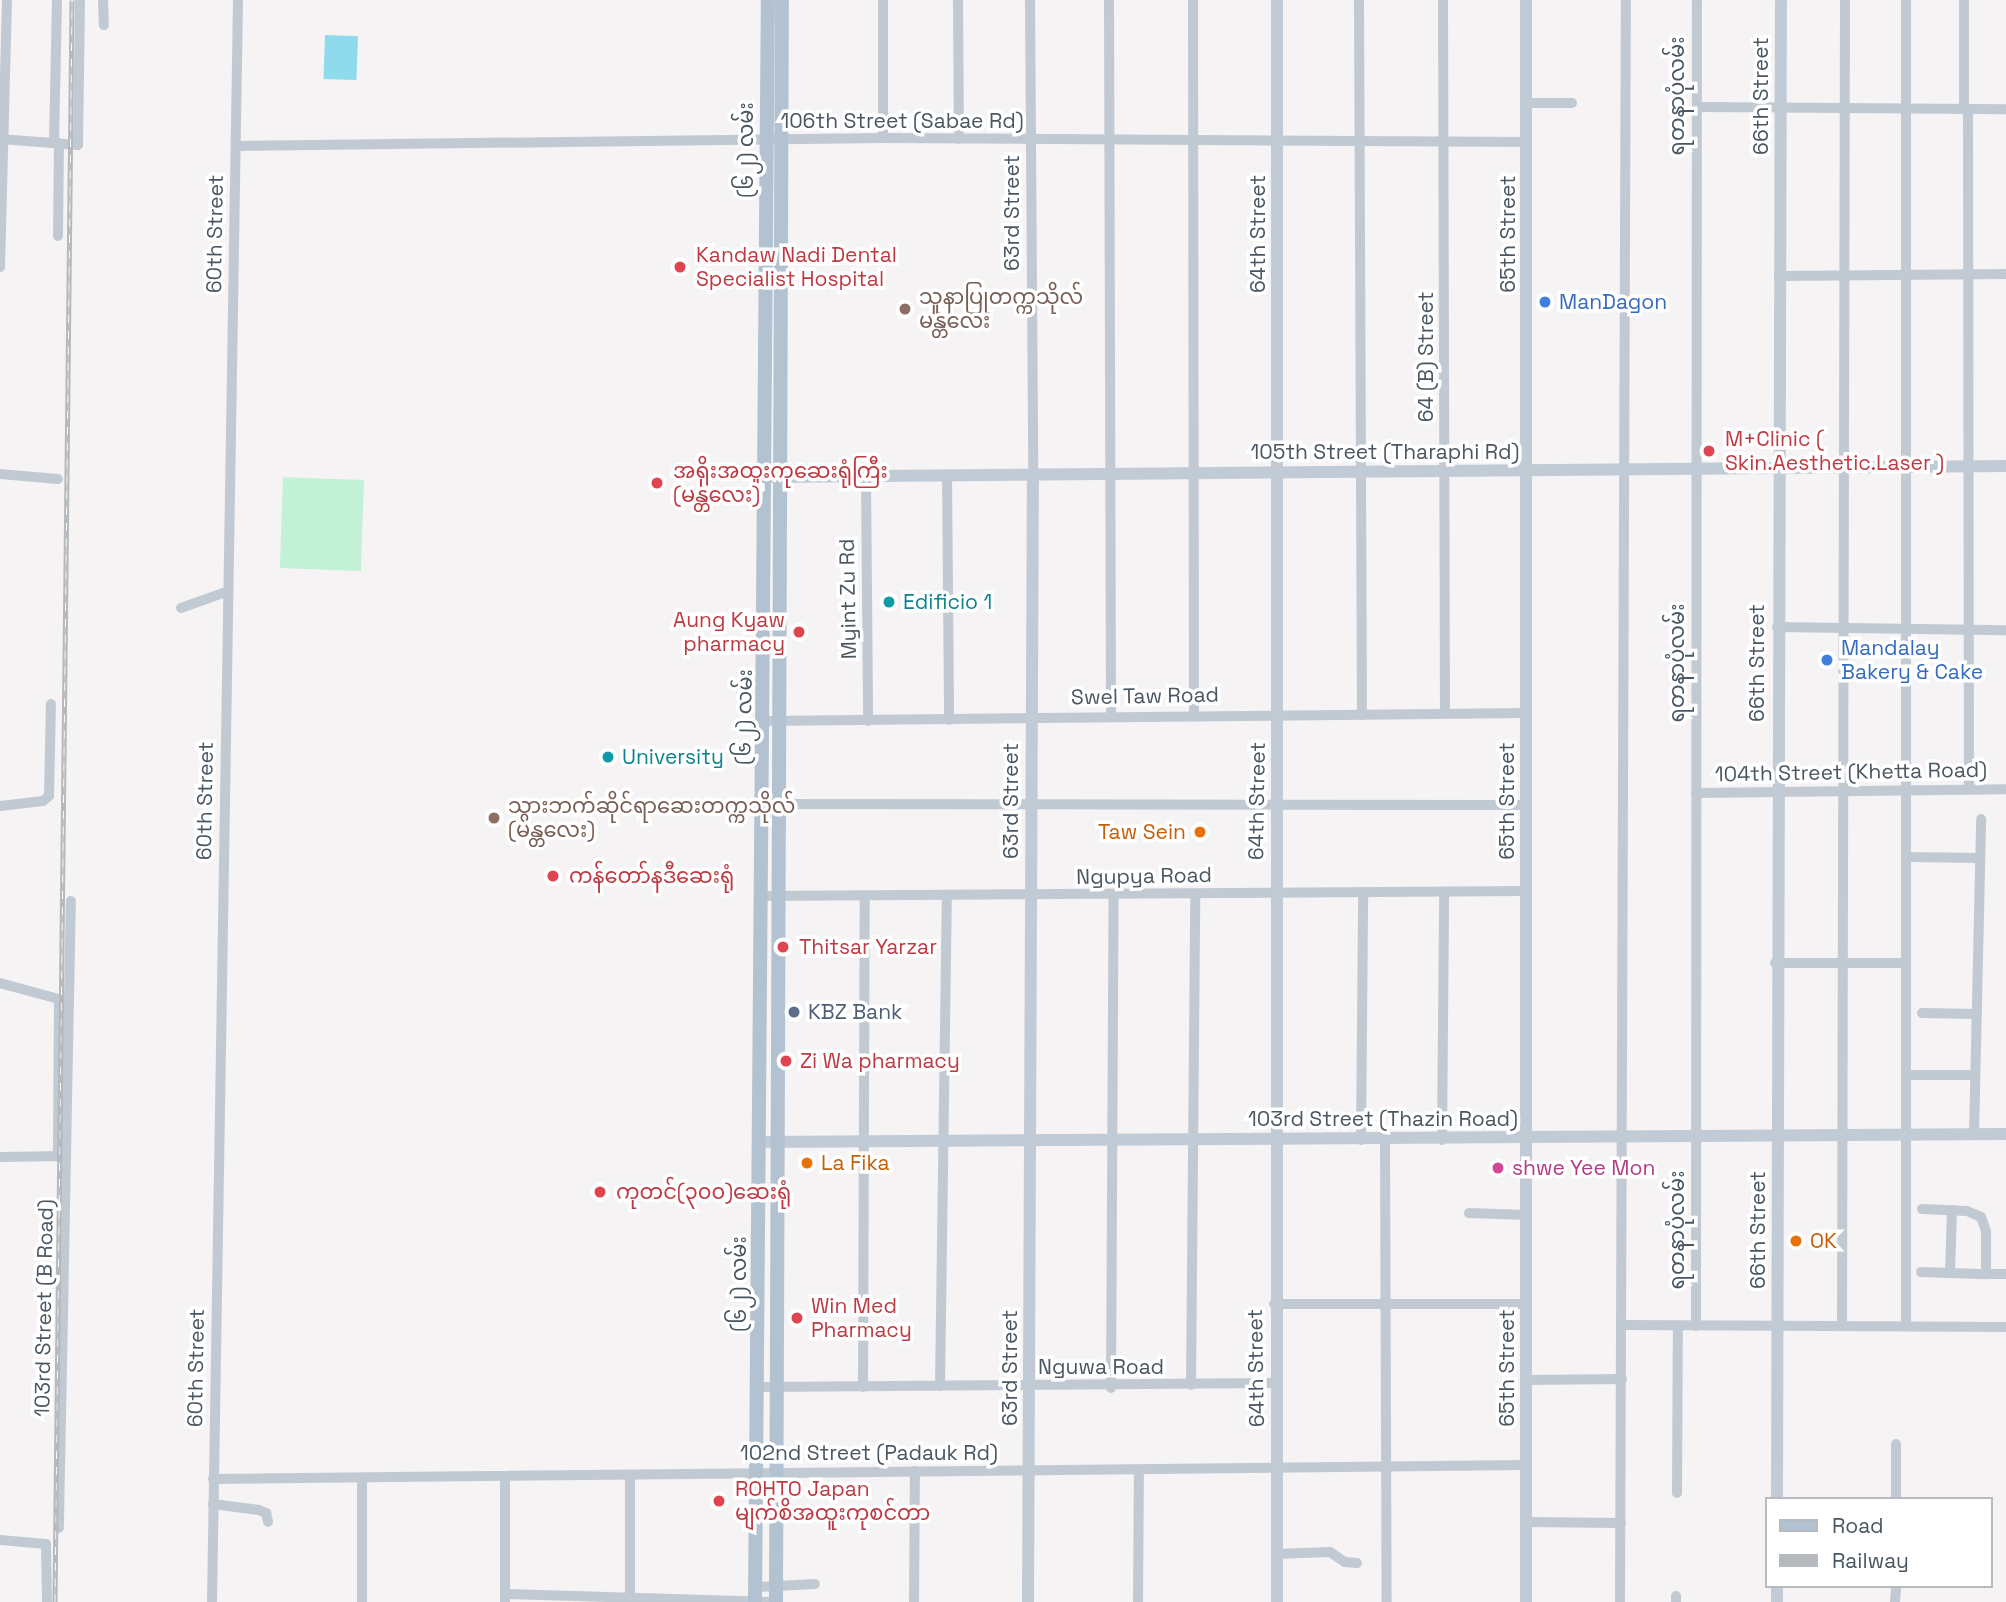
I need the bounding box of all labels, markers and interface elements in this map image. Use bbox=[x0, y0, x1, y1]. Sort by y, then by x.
street label: ရတနာပုံလမ်း bbox=[1664, 37, 1690, 155]
street label: 66th Street bbox=[1748, 37, 1774, 155]
street label: (၆၂) လမ်း bbox=[733, 102, 759, 198]
street label: 106th Street (Sabae Rd) bbox=[780, 108, 1024, 134]
street label: 63rd Street bbox=[999, 155, 1025, 271]
street label: 60th Street bbox=[201, 175, 229, 293]
street label: 64th Street bbox=[1245, 175, 1271, 293]
street label: 65th Street bbox=[1495, 175, 1521, 293]
place label: Kandaw Nadi Dental Specialist Hospital bbox=[696, 242, 897, 292]
marker: Kandaw Nadi Dental Specialist Hospital bbox=[670, 257, 690, 277]
place label: သူနာပြုတက္ကသိုလ် မန္တလေး bbox=[919, 284, 1083, 334]
place label: ManDagon bbox=[1559, 289, 1667, 315]
street label: 64 (B) Street bbox=[1413, 292, 1439, 422]
marker: ManDagon bbox=[1537, 294, 1553, 310]
marker: သူနာပြုတက္ကသိုလ် မန္တလေး bbox=[897, 301, 913, 317]
place label: M+Clinic ( Skin.Aesthetic.Laser ) bbox=[1725, 426, 1944, 476]
street label: 105th Street (Tharaphi Rd) bbox=[1251, 439, 1519, 465]
marker: M+Clinic ( Skin.Aesthetic.Laser ) bbox=[1699, 441, 1719, 461]
place label: အရိုးအထူးကုဆေးရုံကြီး (မန္တလေး) bbox=[673, 458, 888, 508]
marker: အရိုးအထူးကုဆေးရုံကြီး (မန္တလေး) bbox=[647, 473, 667, 493]
street label: Myint Zu Rd bbox=[834, 538, 862, 660]
place label: Edificio 1 bbox=[903, 589, 992, 615]
marker: Edificio 1 bbox=[881, 594, 897, 610]
street label: ရတနာပုံလမ်း bbox=[1664, 604, 1690, 722]
street label: 66th Street bbox=[1744, 604, 1770, 722]
place label: Aung Kyaw pharmacy bbox=[673, 607, 785, 657]
marker: Aung Kyaw pharmacy bbox=[791, 624, 807, 640]
place label: Mandalay Bakery & Cake bbox=[1841, 635, 1983, 685]
marker: Mandalay Bakery & Cake bbox=[1819, 652, 1835, 668]
street label: (၆၂) လမ်း bbox=[731, 669, 757, 765]
street label: Swel Taw Road bbox=[1070, 682, 1220, 710]
street label: 60th Street bbox=[191, 742, 219, 860]
street label: 64th Street bbox=[1243, 742, 1271, 860]
street label: 65th Street bbox=[1494, 742, 1520, 860]
street label: 63rd Street bbox=[998, 743, 1024, 859]
place label: University bbox=[622, 744, 724, 770]
marker: University bbox=[600, 749, 616, 765]
street label: 104th Street (Khetta Road) bbox=[1715, 757, 1987, 787]
place label: သွားဘက်ဆိုင်ရာဆေးတက္ကသိုလ် (မန္တလေး) bbox=[508, 793, 795, 843]
marker: သွားဘက်ဆိုင်ရာဆေးတက္ကသိုလ် (မန္တလေး) bbox=[486, 810, 502, 826]
place label: Taw Sein bbox=[1098, 819, 1186, 845]
marker: Taw Sein bbox=[1192, 824, 1208, 840]
street label: Ngupya Road bbox=[1076, 862, 1212, 890]
place label: ကန်တော်နဒီဆေးရုံ bbox=[569, 863, 734, 889]
marker: ကန်တော်နဒီဆေးရုံ bbox=[543, 866, 563, 886]
place label: Thitsar Yarzar bbox=[799, 934, 937, 960]
marker: Thitsar Yarzar bbox=[773, 937, 793, 957]
place label: KBZ Bank bbox=[808, 999, 902, 1025]
marker: KBZ Bank bbox=[786, 1004, 802, 1020]
place label: Zi Wa pharmacy bbox=[800, 1048, 960, 1074]
marker: Zi Wa pharmacy bbox=[778, 1053, 794, 1069]
street label: 103rd Street (Thazin Road) bbox=[1248, 1106, 1518, 1132]
place label: La Fika bbox=[821, 1150, 890, 1176]
marker: La Fika bbox=[799, 1155, 815, 1171]
place label: shwe Yee Mon bbox=[1512, 1155, 1656, 1181]
marker: shwe Yee Mon bbox=[1490, 1160, 1506, 1176]
street label: ရတနာပုံလမ်း bbox=[1664, 1171, 1690, 1289]
street label: 66th Street bbox=[1745, 1171, 1771, 1289]
place label: ကုတင်(၃၀၀)ဆေးရုံ bbox=[616, 1179, 791, 1205]
marker: ကုတင်(၃၀၀)ဆေးရုံ bbox=[590, 1182, 610, 1202]
street label: 103rd Street (B Road) bbox=[30, 1199, 58, 1417]
place label: OK bbox=[1810, 1228, 1837, 1254]
marker: OK bbox=[1788, 1233, 1804, 1249]
street label: (၆၂) လမ်း bbox=[726, 1236, 752, 1332]
place label: Win Med Pharmacy bbox=[811, 1293, 912, 1343]
street label: 60th Street bbox=[182, 1309, 210, 1427]
street label: 64th Street bbox=[1242, 1309, 1270, 1427]
street label: 65th Street bbox=[1494, 1309, 1520, 1427]
marker: Win Med Pharmacy bbox=[789, 1310, 805, 1326]
street label: 63rd Street bbox=[997, 1310, 1023, 1426]
street label: Nguwa Road bbox=[1038, 1354, 1164, 1380]
street label: 102nd Street (Padauk Rd) bbox=[740, 1440, 998, 1466]
place label: ROHTO Japan မျက်စိအထူးကုစင်တာ bbox=[735, 1476, 930, 1526]
marker: ROHTO Japan မျက်စိအထူးကုစင်တာ bbox=[709, 1491, 729, 1511]
legend bbox=[1764, 1497, 1992, 1588]
text: Road bbox=[1832, 1512, 1884, 1539]
text: Railway bbox=[1832, 1547, 1909, 1574]

